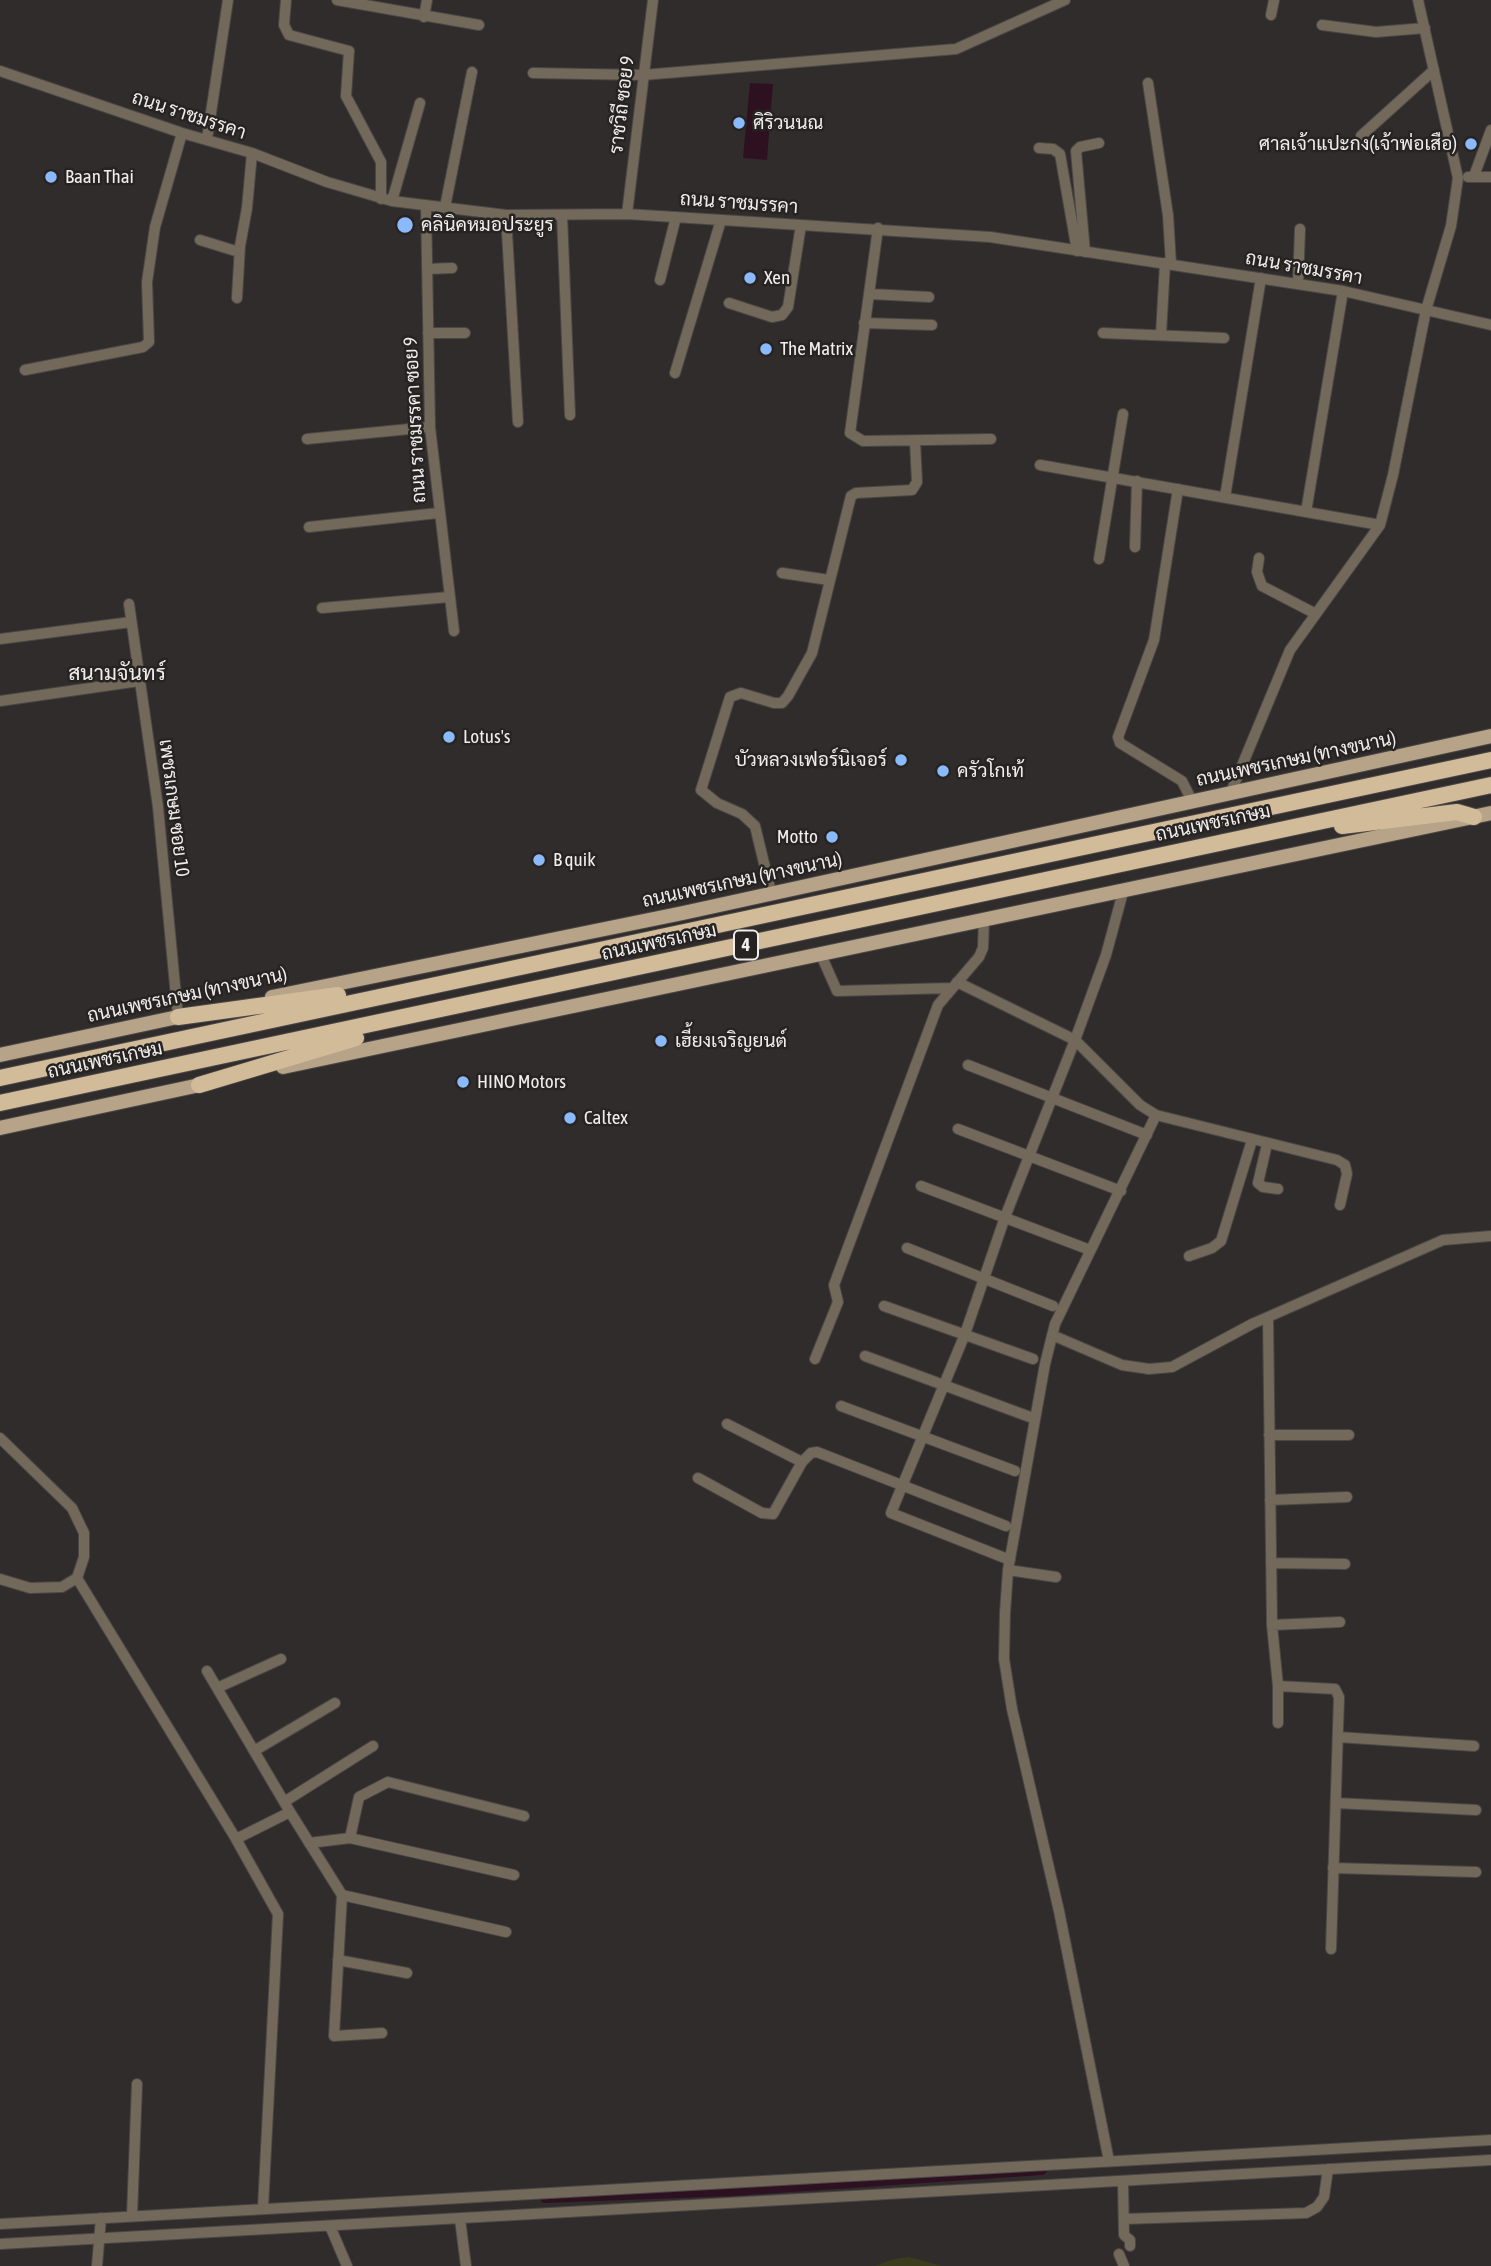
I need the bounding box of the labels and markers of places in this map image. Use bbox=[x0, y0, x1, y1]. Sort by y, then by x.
place label: ศิริวนนณ bbox=[753, 112, 823, 134]
marker: ศิริวนนณ bbox=[731, 115, 747, 131]
place label: ศาลเจ้าแปะกง(เจ้าพ่อเสือ) bbox=[1259, 133, 1457, 155]
marker: ศาลเจ้าแปะกง(เจ้าพ่อเสือ) bbox=[1463, 136, 1479, 152]
place label: Baan Thai bbox=[65, 166, 134, 188]
marker: Baan Thai bbox=[43, 169, 59, 185]
place label: คลินิคหมอประยูร bbox=[421, 214, 554, 236]
marker: คลินิคหมอประยูร bbox=[395, 215, 415, 235]
place label: Xen bbox=[764, 267, 790, 289]
marker: Xen bbox=[742, 270, 758, 286]
place label: The Matrix bbox=[780, 338, 853, 360]
marker: The Matrix bbox=[758, 341, 774, 357]
place label: Lotus's bbox=[463, 726, 510, 748]
marker: Lotus's bbox=[441, 729, 457, 745]
place label: บัวหลวงเฟอร์นิเจอร์ bbox=[735, 749, 887, 771]
marker: บัวหลวงเฟอร์นิเจอร์ bbox=[893, 752, 909, 768]
place label: ครัวโกเท้ bbox=[957, 760, 1024, 782]
marker: ครัวโกเท้ bbox=[935, 763, 951, 779]
place label: Motto bbox=[777, 826, 818, 848]
marker: Motto bbox=[824, 829, 840, 845]
place label: B quik bbox=[553, 849, 596, 871]
marker: B quik bbox=[531, 852, 547, 868]
place label: เฮี้ยงเจริญยนต์ bbox=[675, 1030, 787, 1052]
marker: เฮี้ยงเจริญยนต์ bbox=[653, 1033, 669, 1049]
place label: HINO Motors bbox=[477, 1071, 566, 1093]
marker: HINO Motors bbox=[455, 1074, 471, 1090]
place label: Caltex bbox=[584, 1107, 628, 1129]
marker: Caltex bbox=[562, 1110, 578, 1126]

